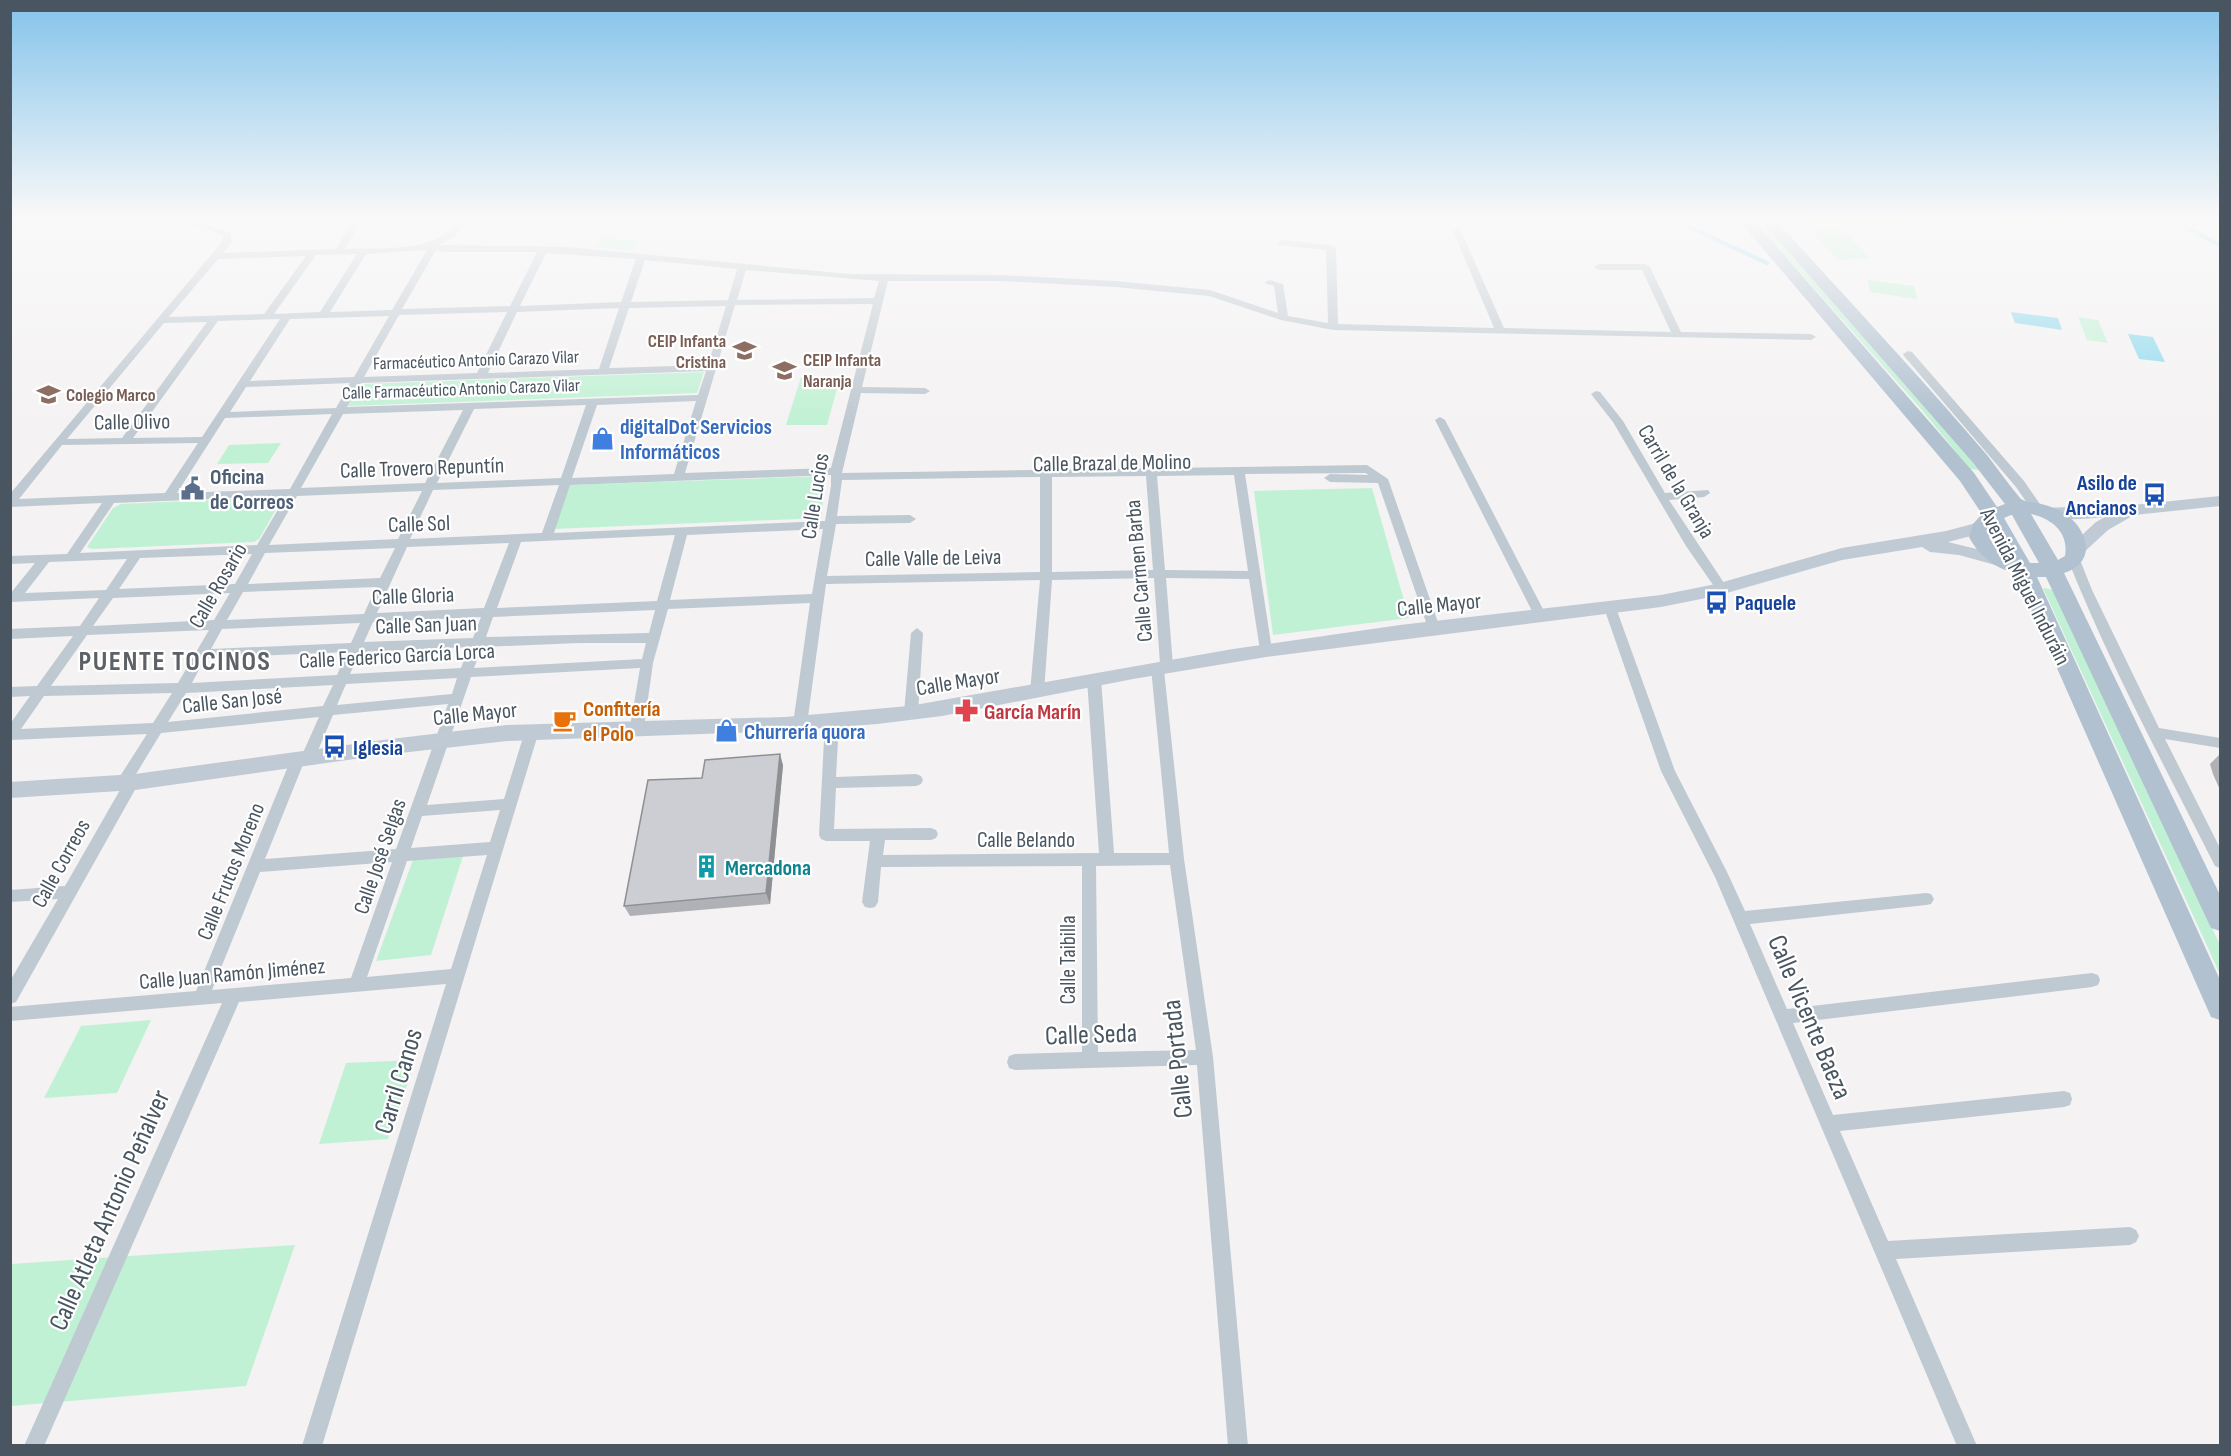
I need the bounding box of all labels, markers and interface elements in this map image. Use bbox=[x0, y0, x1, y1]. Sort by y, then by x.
place label: CEIP Infanta Cristina bbox=[648, 331, 726, 373]
school or university icon: CEIP Infanta Cristina bbox=[731, 338, 757, 364]
street label: Farmacéutico Antonio Carazo Vilar bbox=[373, 346, 579, 375]
place label: CEIP Infanta Naranja bbox=[803, 350, 881, 392]
school or university icon: CEIP Infanta Naranja bbox=[772, 357, 798, 383]
street label: Calle Farmacéutico Antonio Carazo Vilar bbox=[342, 375, 580, 404]
school or university icon: Colegio Marco bbox=[35, 382, 61, 408]
place label: Colegio Marco bbox=[66, 385, 156, 406]
street label: Calle Olivo bbox=[94, 408, 170, 437]
place label: digitalDot Servicios Informáticos bbox=[620, 414, 772, 466]
street label: Carril de la Granja bbox=[1631, 420, 1720, 544]
shop icon: digitalDot Servicios Informáticos bbox=[589, 426, 615, 452]
street label: Calle Brazal de Molino bbox=[1033, 449, 1191, 478]
street label: Calle Lucios bbox=[795, 451, 836, 541]
street label: Calle Trovero Repuntín bbox=[340, 452, 505, 485]
place label: Oficina de Correos bbox=[210, 464, 294, 516]
place label: Asilo de Ancianos bbox=[2065, 470, 2137, 522]
public building icon: Oficina de Correos bbox=[179, 476, 205, 502]
bus stop icon: Asilo de Ancianos bbox=[2142, 482, 2168, 508]
street label: Calle Carmen Barba bbox=[1120, 499, 1159, 643]
street label: Avenida Miguel Induráin bbox=[1973, 503, 2076, 670]
street label: Calle Sol bbox=[388, 510, 450, 539]
street label: Calle Rosario bbox=[183, 538, 254, 633]
street label: Calle Valle de Leiva bbox=[865, 544, 1002, 573]
street label: Calle Gloria bbox=[371, 582, 455, 611]
street label: Calle Mayor bbox=[1396, 588, 1483, 623]
bus stop icon: Paquele bbox=[1704, 589, 1730, 615]
place label: Paquele bbox=[1735, 590, 1796, 617]
street label: Calle San Juan bbox=[375, 610, 477, 641]
street label: Calle Federico García Lorca bbox=[298, 638, 496, 675]
district label: PUENTE TOCINOS bbox=[79, 645, 271, 678]
street label: Calle Mayor bbox=[914, 663, 1002, 702]
street label: Calle San José bbox=[181, 683, 284, 720]
place label: Confitería el Polo bbox=[583, 696, 661, 748]
street label: Calle Mayor bbox=[432, 697, 519, 732]
pharmacy icon: García Marín bbox=[953, 698, 979, 724]
place label: García Marín bbox=[984, 699, 1081, 726]
cafe icon: Confitería el Polo bbox=[552, 708, 578, 734]
shop icon: Churrería quora bbox=[713, 718, 739, 744]
place label: Churrería quora bbox=[744, 719, 865, 746]
bus stop icon: Iglesia bbox=[322, 734, 348, 760]
place label: Iglesia bbox=[353, 735, 403, 762]
street label: Calle José Selgas bbox=[348, 795, 413, 918]
street label: Calle Frutos Moreno bbox=[192, 799, 271, 944]
street label: Calle Correos bbox=[26, 815, 97, 913]
street label: Calle Belando bbox=[977, 827, 1075, 854]
building icon: Mercadona bbox=[694, 854, 720, 880]
place label: Mercadona bbox=[725, 855, 811, 882]
street label: Calle Taibilla bbox=[1055, 915, 1082, 1005]
street label: Calle Vicente Baeza bbox=[1760, 930, 1858, 1104]
street label: Calle Juan Ramón Jiménez bbox=[138, 953, 326, 996]
street label: Calle Portada bbox=[1156, 998, 1200, 1120]
street label: Calle Seda bbox=[1044, 1017, 1138, 1053]
street label: Carril Canos bbox=[368, 1025, 430, 1138]
street label: Calle Atleta Antonio Peñalver bbox=[42, 1085, 177, 1336]

